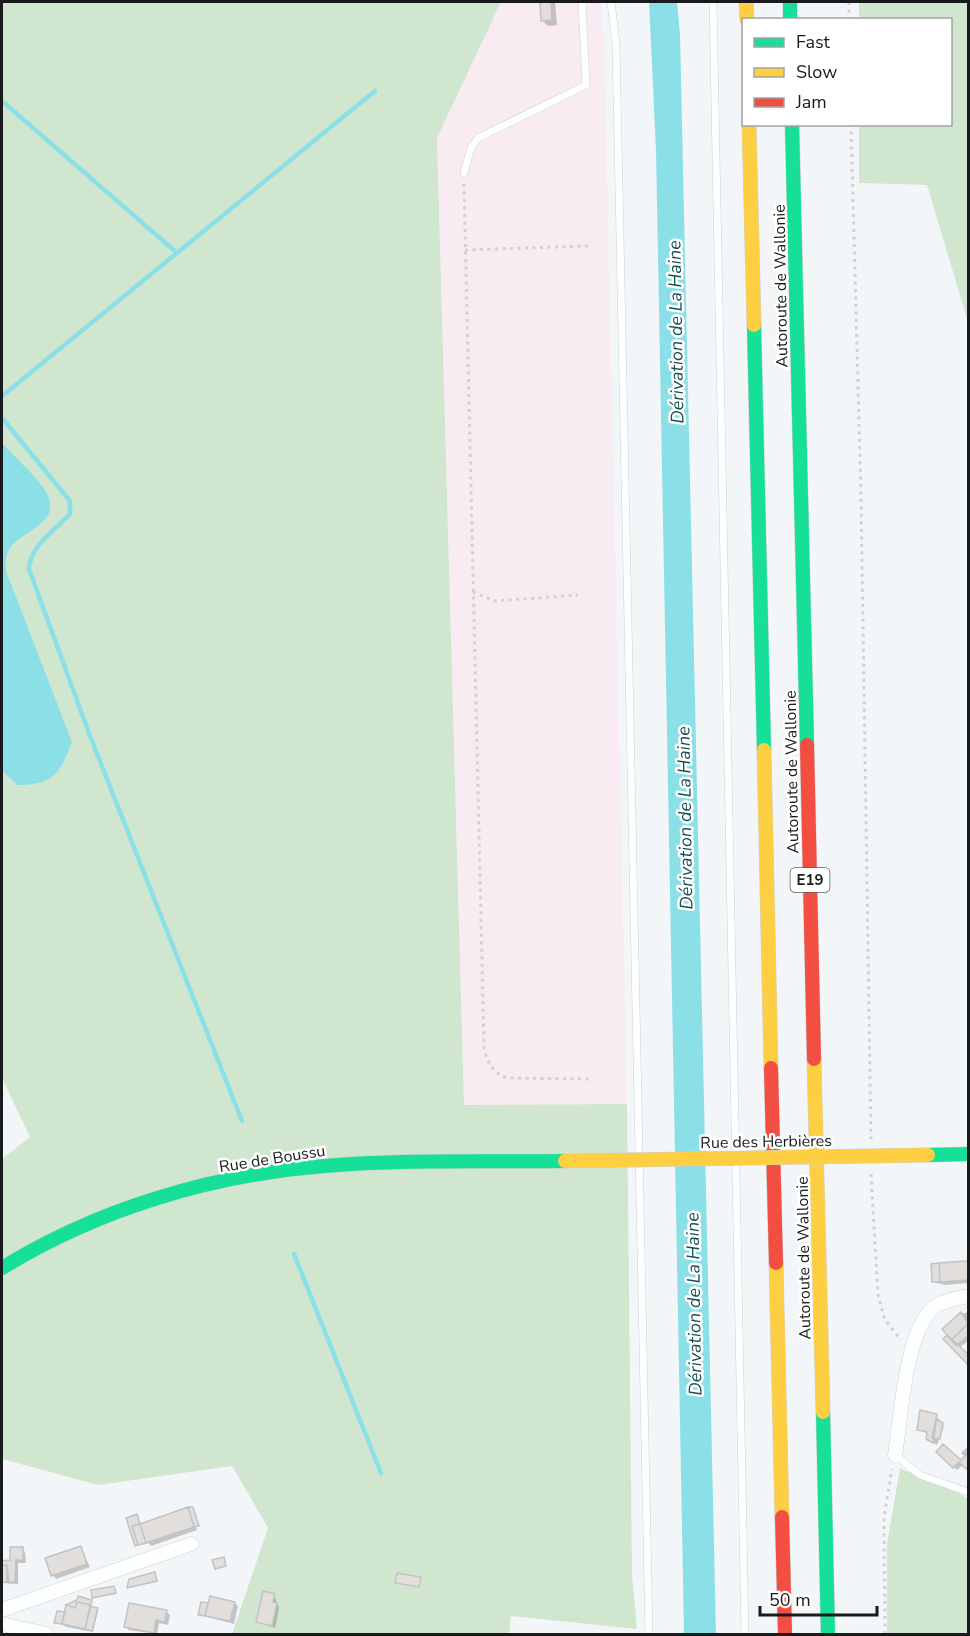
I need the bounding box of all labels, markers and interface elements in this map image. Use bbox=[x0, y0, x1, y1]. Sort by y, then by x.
legend bbox=[742, 18, 952, 126]
text: Fast bbox=[796, 30, 831, 54]
text: Slow bbox=[796, 60, 837, 84]
text: Jam bbox=[795, 90, 827, 114]
street label: Autoroute de Wallonie bbox=[769, 204, 793, 368]
water label: Dérivation de La Haine bbox=[662, 240, 690, 424]
street label: Autoroute de Wallonie bbox=[780, 690, 804, 854]
water label: Dérivation de La Haine bbox=[671, 726, 699, 910]
road number: E19 bbox=[790, 868, 830, 892]
street label: Rue des Herbières bbox=[700, 1130, 832, 1154]
street label: Rue de Boussu bbox=[217, 1140, 327, 1178]
street label: Autoroute de Wallonie bbox=[792, 1176, 816, 1340]
water label: Dérivation de La Haine bbox=[680, 1212, 708, 1396]
scale bar bbox=[760, 1579, 877, 1617]
text: 50 m bbox=[769, 1588, 811, 1612]

